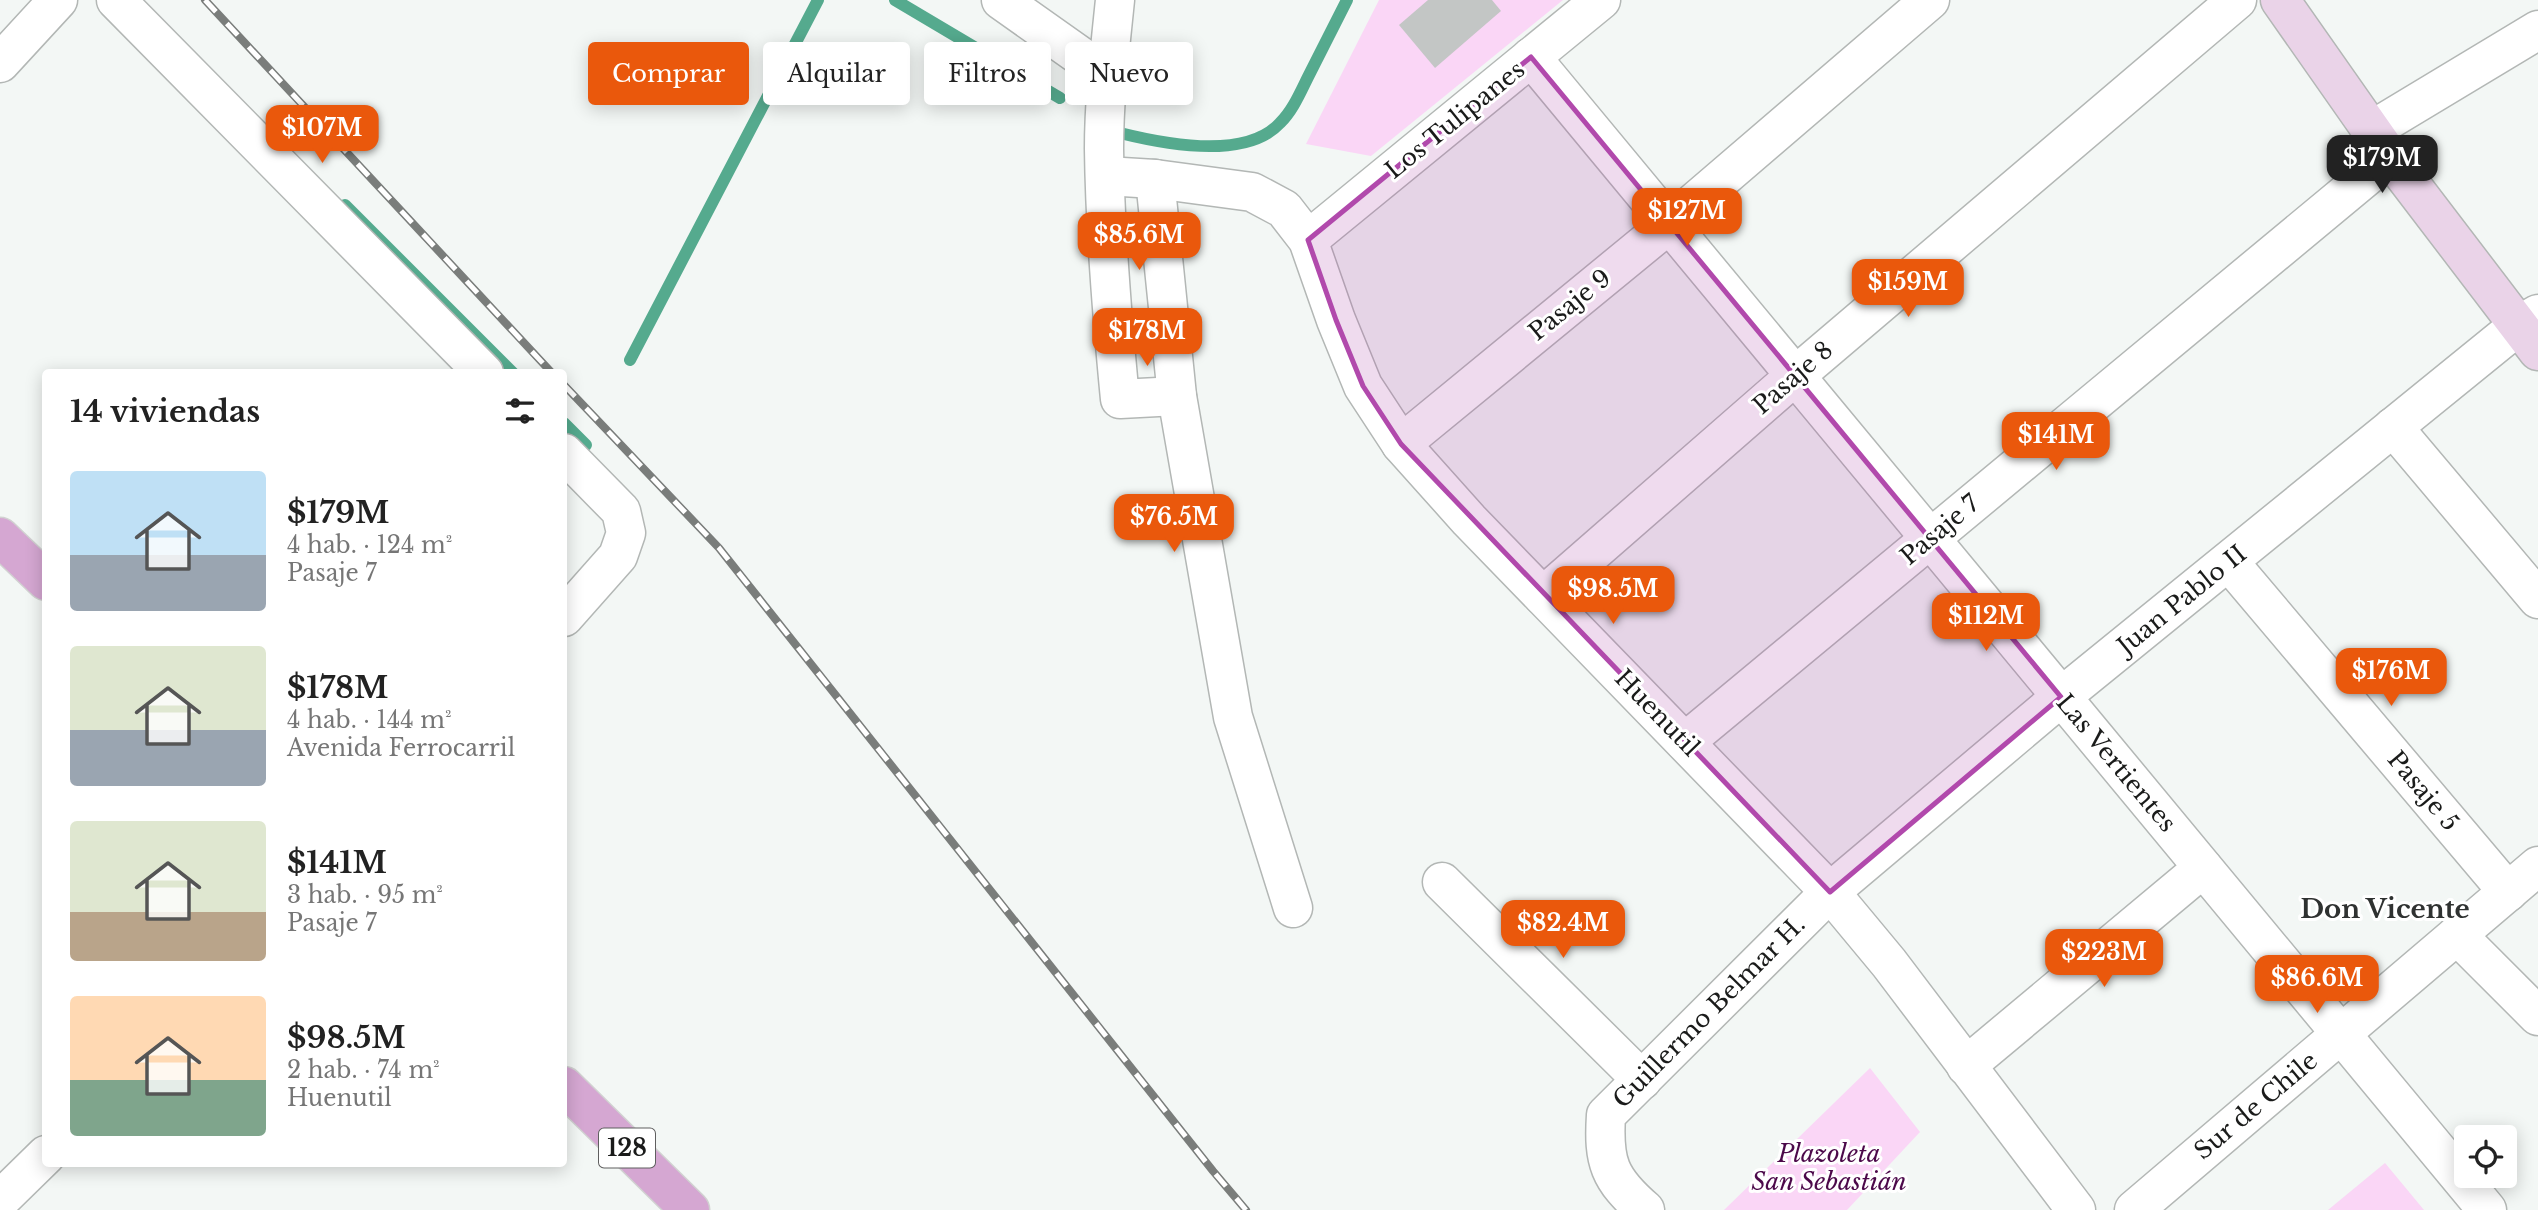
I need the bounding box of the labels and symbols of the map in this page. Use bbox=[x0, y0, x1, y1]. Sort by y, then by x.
street label: Los Tulipanes bbox=[1379, 55, 1530, 185]
pin: $107M bbox=[273, 106, 371, 165]
pin: $179M bbox=[2333, 136, 2431, 195]
pin: $127M bbox=[1638, 188, 1736, 248]
pin: $85.6M bbox=[1082, 212, 1196, 272]
pin: $159M bbox=[1859, 260, 1957, 319]
street label: Pasaje 9 bbox=[1523, 263, 1617, 346]
pin: $178M bbox=[1098, 308, 1196, 368]
street label: Pasaje 8 bbox=[1747, 335, 1838, 420]
pin: $141M bbox=[2007, 412, 2105, 472]
street label: Pasaje 7 bbox=[1894, 488, 1986, 571]
pin: $76.5M bbox=[1117, 494, 1231, 554]
street label: Juan Pablo II bbox=[2109, 539, 2252, 662]
pin: $98.5M bbox=[1556, 566, 1670, 626]
pin: $112M bbox=[1937, 594, 2035, 653]
pin: $176M bbox=[2342, 648, 2440, 708]
street label: Huenutil bbox=[1609, 663, 1706, 762]
street label: Las Vertientes bbox=[2050, 688, 2182, 837]
street label: Pasaje 5 bbox=[2382, 745, 2465, 836]
district label: Don Vicente bbox=[2300, 893, 2470, 925]
pin: $82.4M bbox=[1506, 900, 1620, 960]
street label: Guillermo Belmar H. bbox=[1607, 910, 1811, 1114]
pin: $223M bbox=[2055, 930, 2153, 989]
pin: $86.6M bbox=[2260, 956, 2374, 1015]
street label: Sur de Chile bbox=[2188, 1046, 2323, 1165]
road number: 128 bbox=[599, 1128, 655, 1168]
park label: Plazoleta San Sebastián bbox=[1751, 1139, 1907, 1196]

